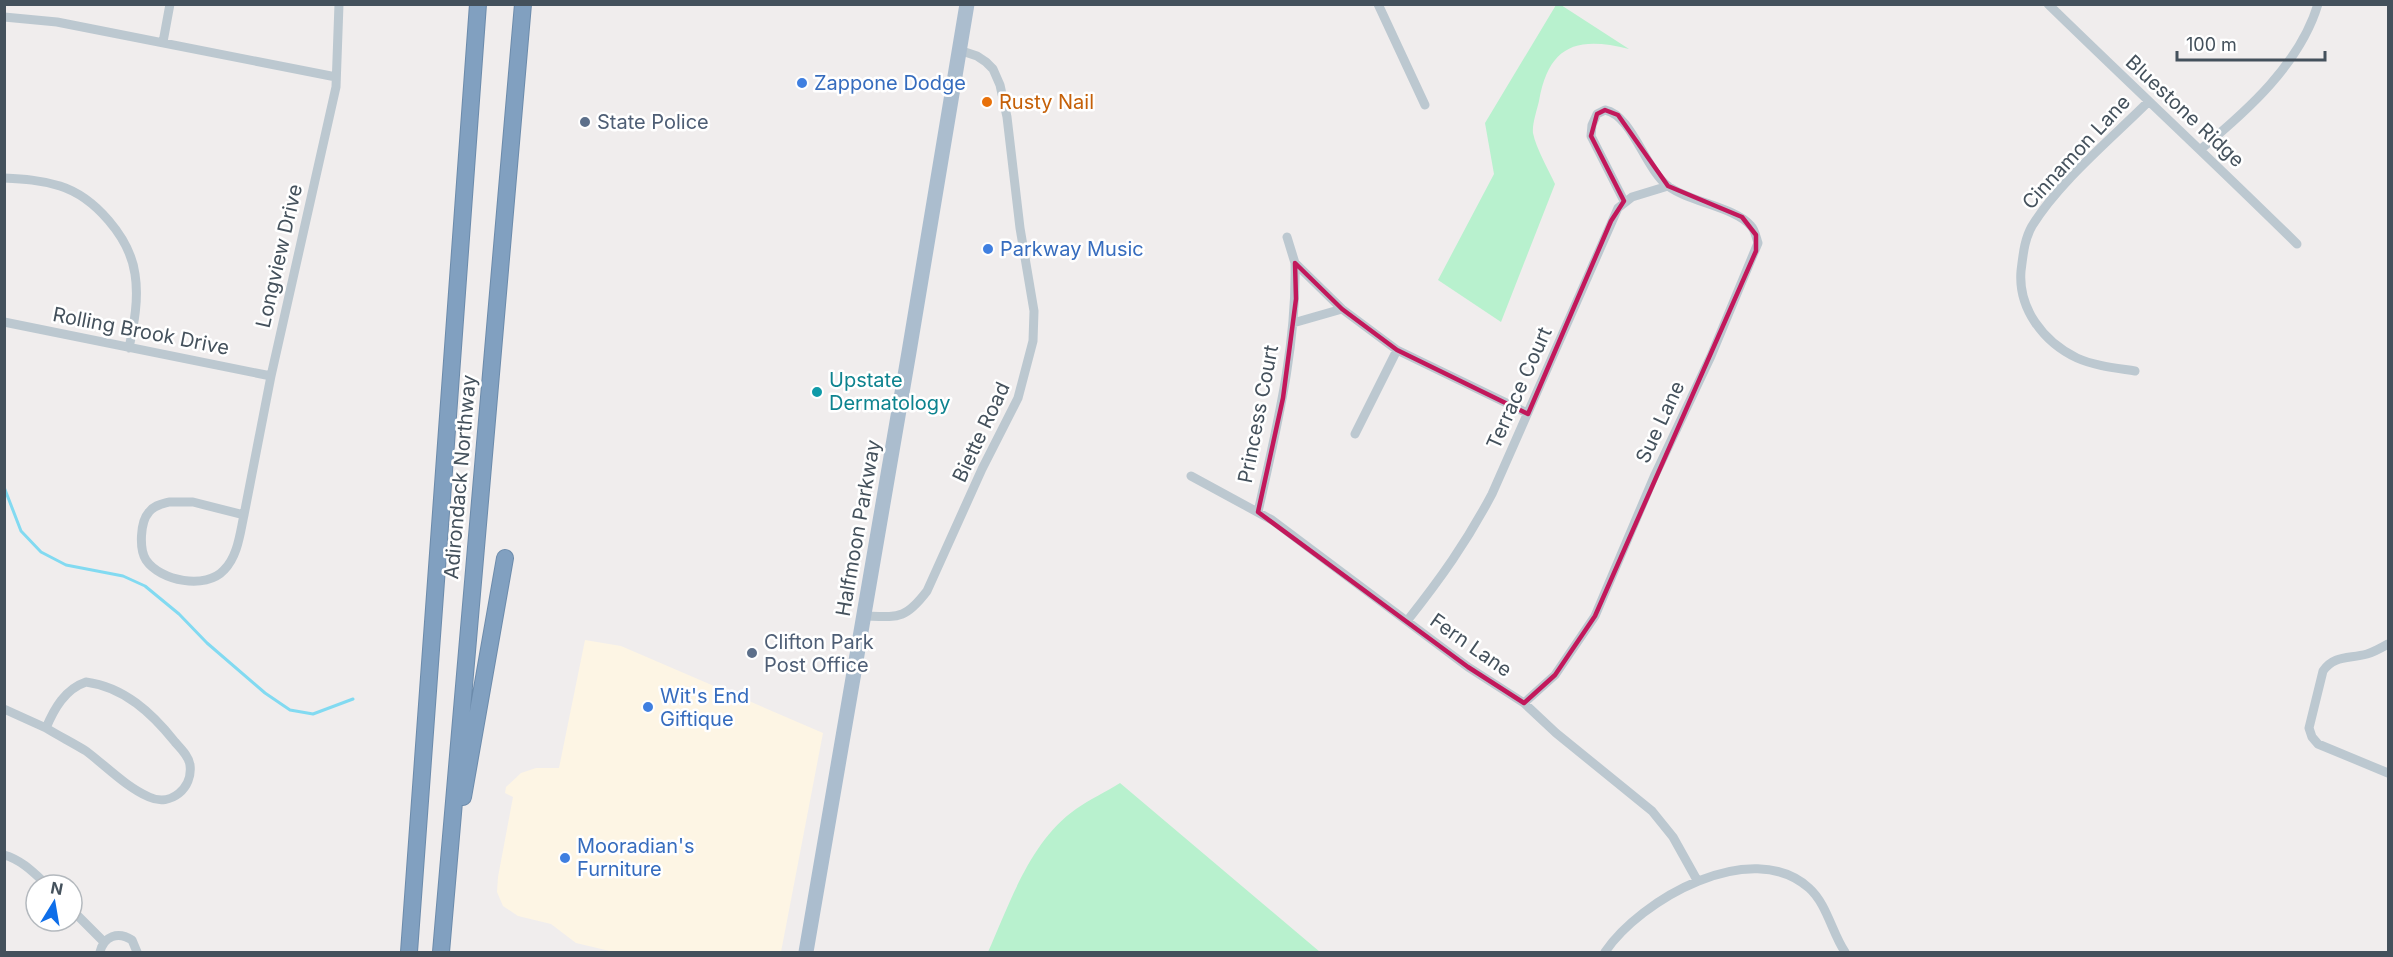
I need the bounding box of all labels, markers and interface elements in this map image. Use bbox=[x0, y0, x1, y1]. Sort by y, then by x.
scale bar bbox=[2177, 24, 2326, 62]
text: 100 m bbox=[2186, 34, 2237, 55]
street label: Bluestone Ridge bbox=[2121, 50, 2249, 172]
place label: Zappone Dodge bbox=[814, 71, 966, 95]
marker: Zappone Dodge bbox=[795, 76, 809, 90]
place label: Rusty Nail bbox=[999, 90, 1094, 114]
street label: Cinnamon Lane bbox=[2017, 90, 2135, 214]
marker: Rusty Nail bbox=[980, 95, 994, 109]
place label: State Police bbox=[597, 110, 709, 134]
marker: State Police bbox=[578, 115, 592, 129]
street label: Longview Drive bbox=[251, 182, 307, 330]
place label: Parkway Music bbox=[1000, 237, 1144, 261]
marker: Parkway Music bbox=[981, 242, 995, 256]
street label: Rolling Brook Drive bbox=[51, 302, 231, 360]
street label: Terrace Court bbox=[1481, 323, 1557, 453]
street label: Princess Court bbox=[1233, 343, 1283, 485]
place label: Upstate Dermatology bbox=[829, 368, 950, 415]
street label: Adirondack Northway bbox=[439, 374, 481, 580]
street label: Sue Lane bbox=[1631, 377, 1689, 467]
street label: Biette Road bbox=[947, 378, 1015, 486]
marker: Upstate Dermatology bbox=[810, 385, 824, 399]
street label: Halfmoon Parkway bbox=[831, 438, 885, 618]
street label: Fern Lane bbox=[1426, 608, 1516, 682]
place label: Clifton Park Post Office bbox=[764, 630, 874, 677]
marker: Clifton Park Post Office bbox=[745, 646, 759, 660]
place label: Wit's End Giftique bbox=[660, 684, 749, 731]
marker: Wit's End Giftique bbox=[641, 700, 655, 714]
place label: Mooradian's Furniture bbox=[577, 834, 695, 881]
marker: Mooradian's Furniture bbox=[558, 851, 572, 865]
north arrow bbox=[24, 873, 84, 933]
text: N bbox=[49, 877, 65, 899]

